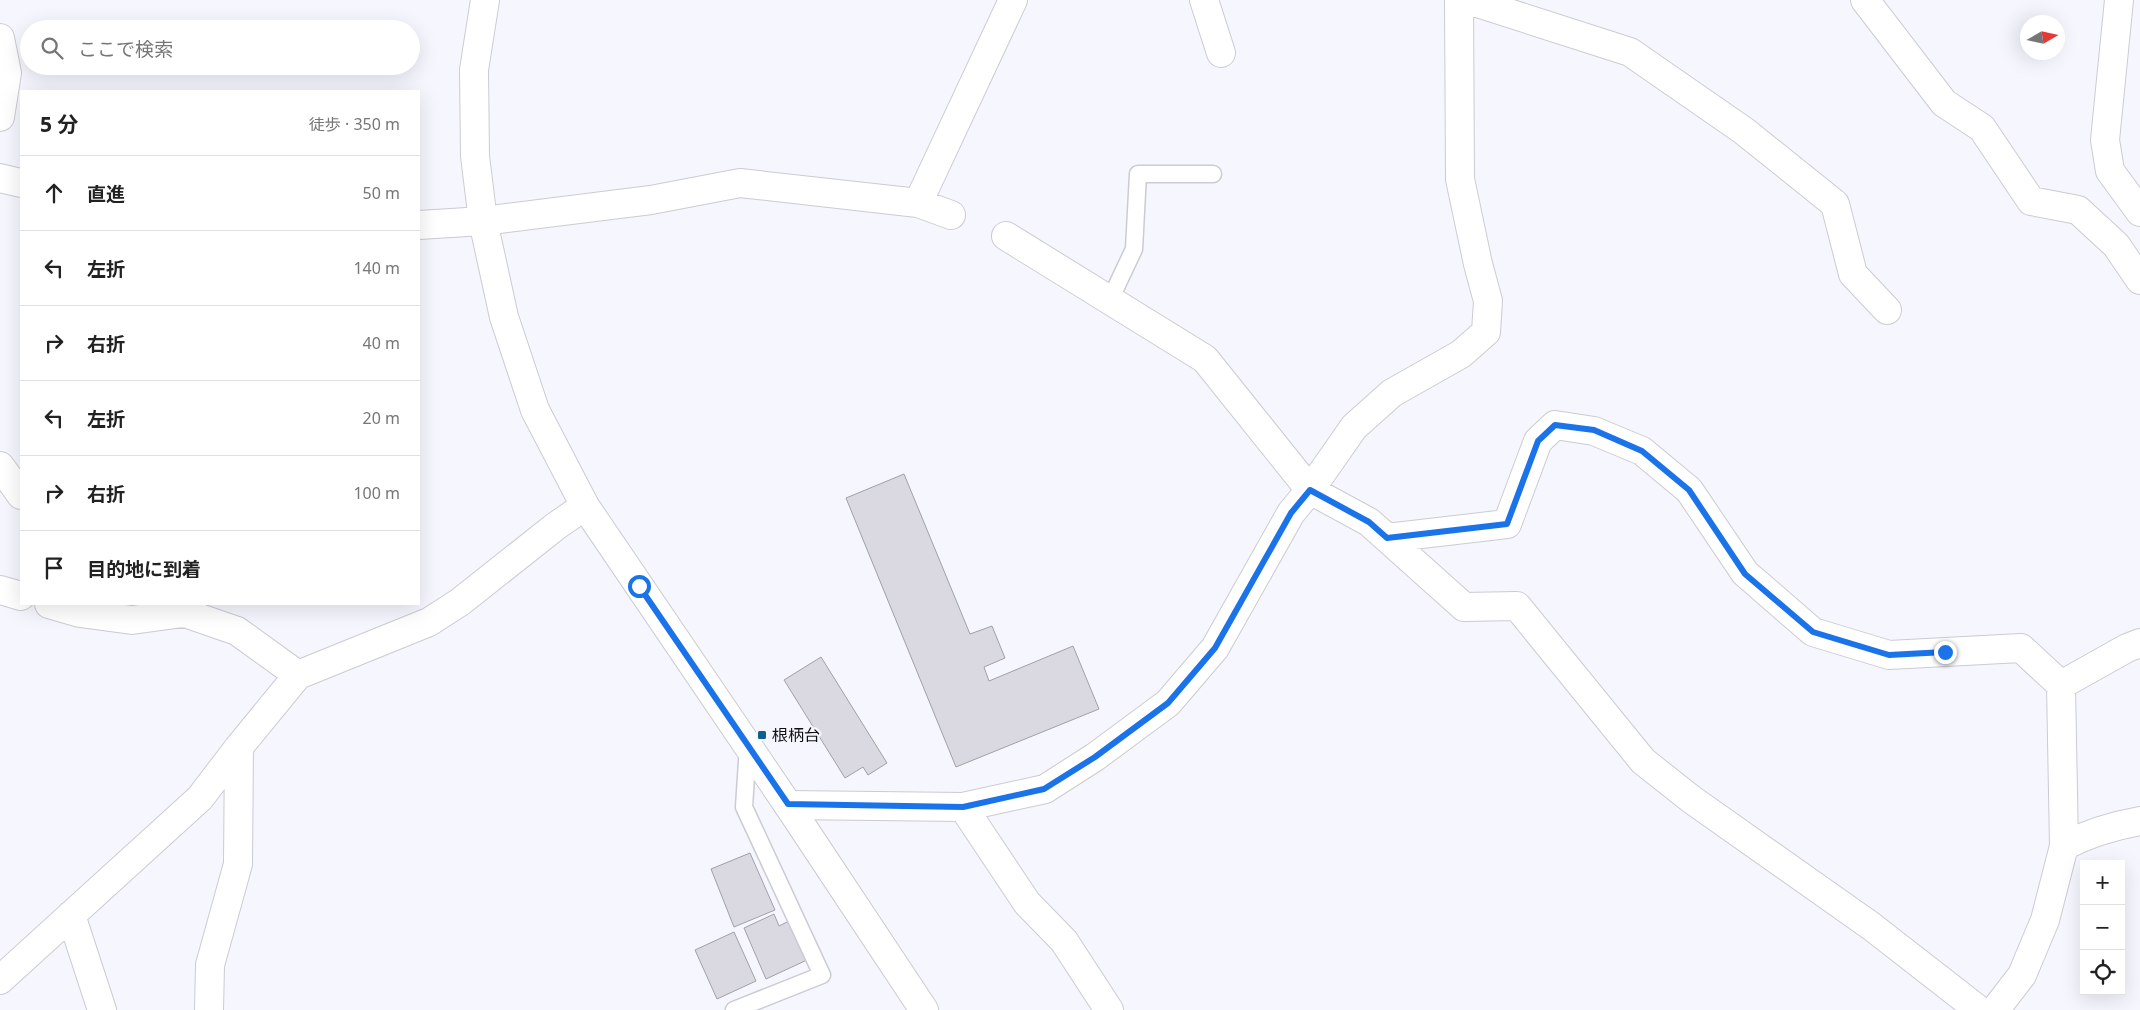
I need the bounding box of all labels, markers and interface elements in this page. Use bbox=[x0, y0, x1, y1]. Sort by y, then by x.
north arrow bbox=[2020, 15, 2065, 60]
search box bbox=[20, 20, 420, 75]
icon: search bbox=[38, 34, 66, 62]
text: ここで検索 bbox=[78, 36, 173, 62]
text: 5 分 bbox=[40, 110, 78, 138]
text: 徒歩 · 350 m bbox=[309, 113, 400, 135]
icon: ahead bbox=[40, 179, 68, 207]
text: 直進 bbox=[87, 181, 125, 207]
text: 50 m bbox=[363, 182, 400, 204]
icon: left bbox=[40, 254, 68, 282]
text: 左折 bbox=[87, 256, 125, 282]
text: 140 m bbox=[353, 257, 400, 279]
icon: right bbox=[40, 329, 68, 357]
text: 右折 bbox=[87, 331, 125, 357]
text: 40 m bbox=[363, 332, 400, 354]
icon: left bbox=[40, 404, 68, 432]
text: 左折 bbox=[87, 406, 125, 432]
text: 20 m bbox=[363, 407, 400, 429]
icon: right bbox=[40, 479, 68, 507]
text: 右折 bbox=[87, 481, 125, 507]
text: 100 m bbox=[353, 482, 400, 504]
icon: arrive bbox=[40, 554, 68, 582]
text: 目的地に到着 bbox=[87, 556, 201, 582]
route start bbox=[628, 575, 651, 598]
route end bbox=[1934, 641, 1957, 664]
place label: 根柄台 bbox=[772, 724, 820, 746]
marker: 根柄台 bbox=[756, 729, 768, 741]
map controls bbox=[2080, 860, 2125, 995]
button: + bbox=[2080, 860, 2125, 905]
button: − bbox=[2080, 905, 2125, 950]
button: locate bbox=[2080, 950, 2125, 995]

